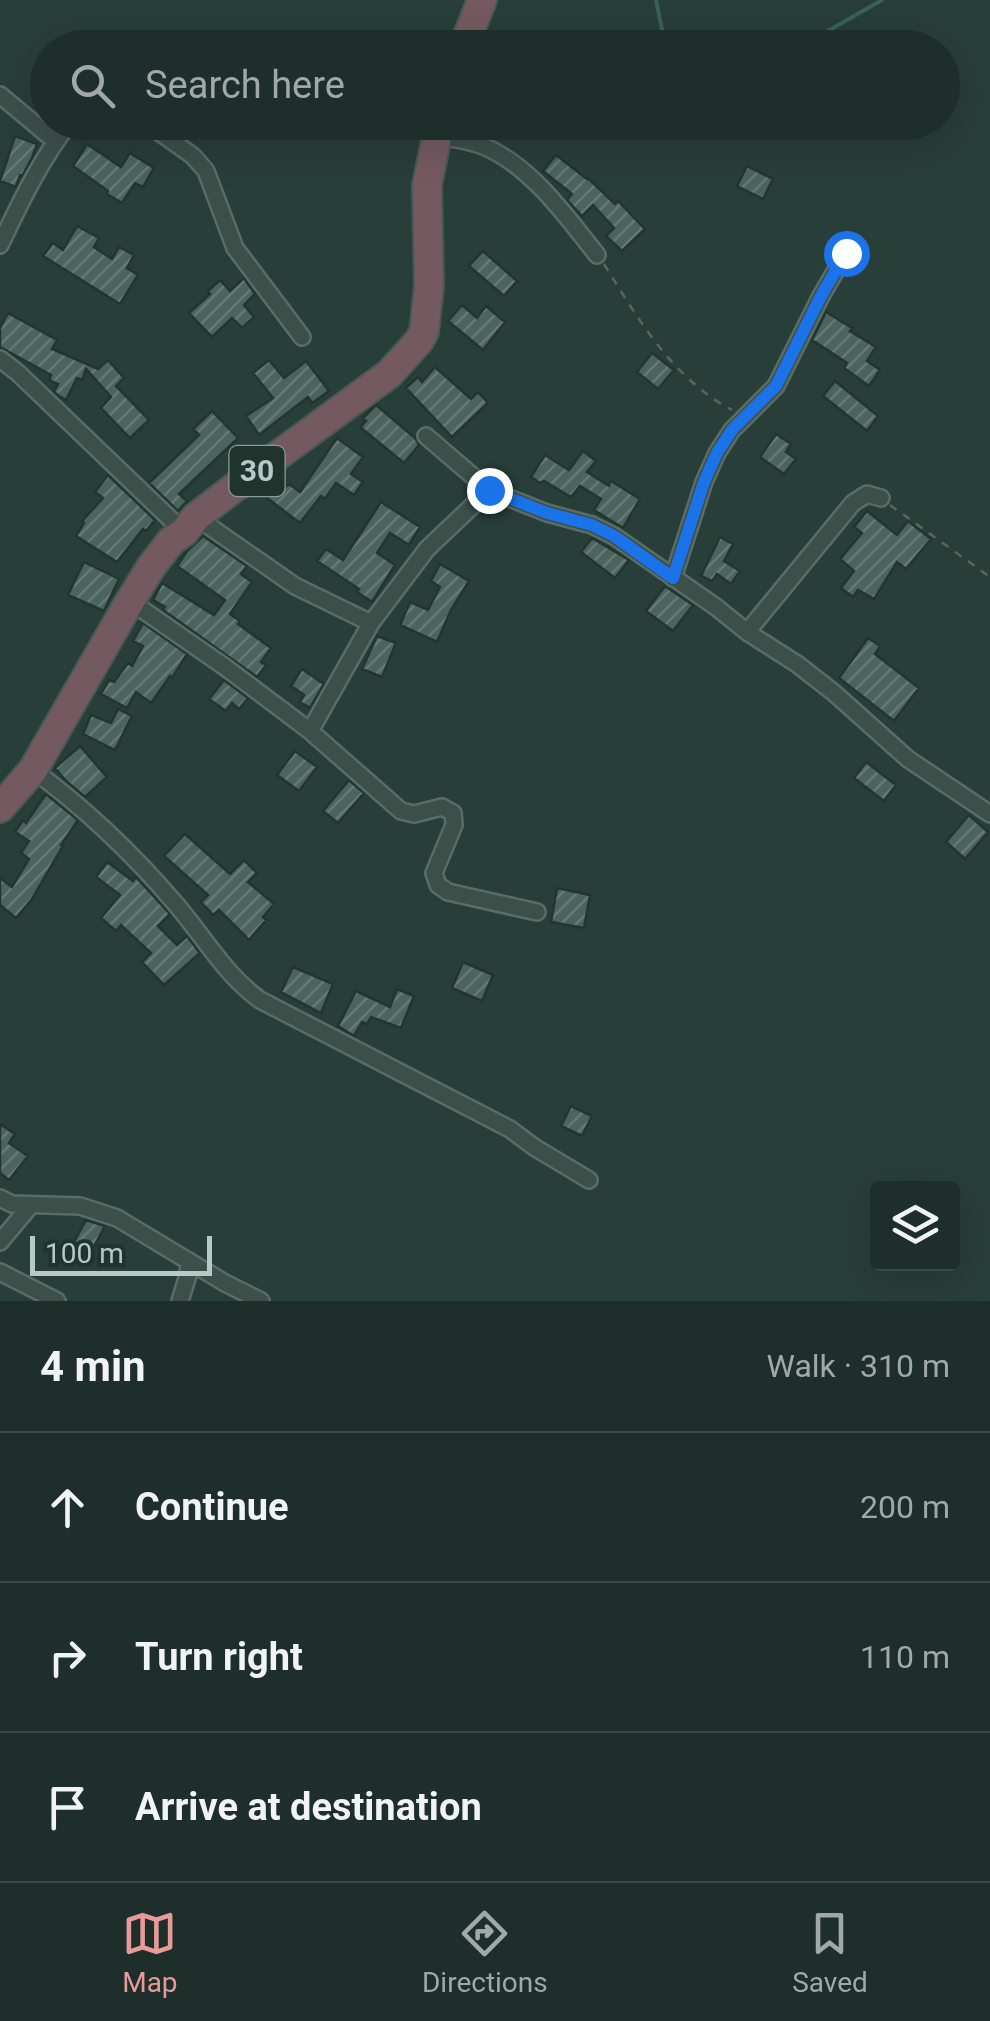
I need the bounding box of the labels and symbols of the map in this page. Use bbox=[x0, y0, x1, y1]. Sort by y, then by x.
route start bbox=[824, 231, 870, 277]
road number: 30 bbox=[230, 446, 284, 496]
route end bbox=[467, 468, 513, 514]
scale bar bbox=[30, 1231, 212, 1276]

